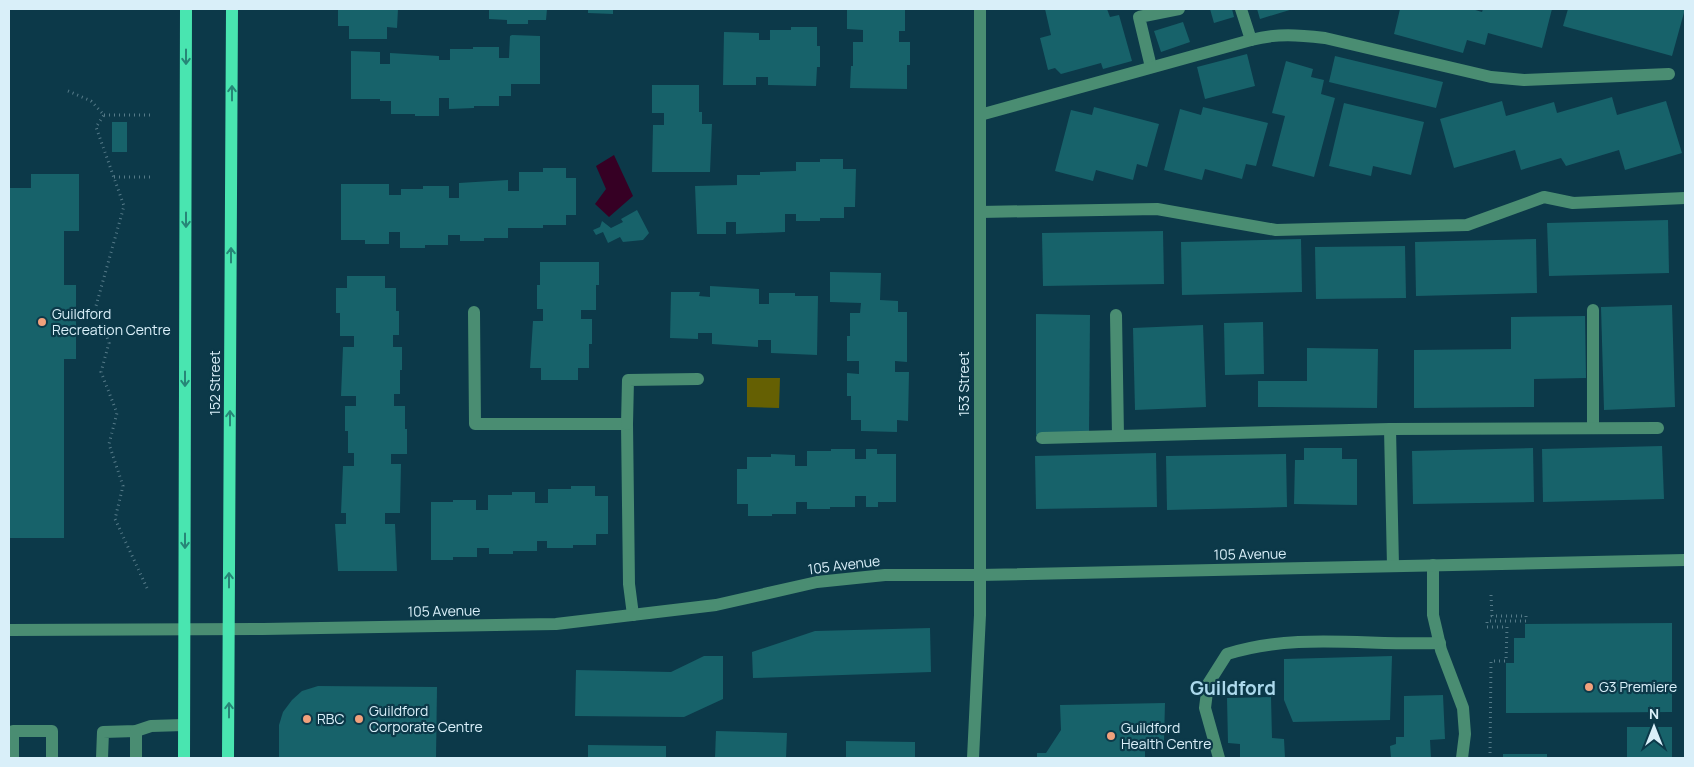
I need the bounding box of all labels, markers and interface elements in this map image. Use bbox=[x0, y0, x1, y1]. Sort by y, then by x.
one-way arrow bbox=[181, 49, 191, 65]
one-way arrow bbox=[227, 85, 237, 102]
one-way arrow bbox=[181, 212, 191, 228]
one-way arrow bbox=[226, 248, 236, 264]
place label: Guildford Recreation Centre bbox=[52, 304, 171, 339]
marker: Guildford Recreation Centre bbox=[36, 316, 48, 328]
street label: 152 Street bbox=[205, 350, 224, 416]
street label: 153 Street bbox=[954, 351, 973, 417]
one-way arrow bbox=[180, 370, 190, 386]
one-way arrow bbox=[225, 410, 235, 426]
one-way arrow bbox=[180, 533, 189, 549]
street label: 105 Avenue bbox=[1213, 543, 1287, 564]
street label: 105 Avenue bbox=[807, 551, 881, 578]
one-way arrow bbox=[224, 573, 234, 589]
street label: 105 Avenue bbox=[407, 600, 481, 621]
district label: Guildford bbox=[1190, 675, 1276, 701]
place label: G3 Premiere bbox=[1599, 677, 1677, 696]
marker: G3 Premiere bbox=[1583, 681, 1595, 693]
place label: Guildford Corporate Centre bbox=[369, 701, 483, 736]
one-way arrow bbox=[224, 702, 234, 718]
north arrow bbox=[1629, 702, 1679, 752]
text: N bbox=[1649, 704, 1659, 723]
place label: RBC bbox=[317, 709, 344, 728]
marker: RBC bbox=[301, 713, 313, 725]
marker: Guildford Corporate Centre bbox=[353, 713, 365, 725]
place label: Guildford Health Centre bbox=[1121, 718, 1211, 753]
marker: Guildford Health Centre bbox=[1105, 730, 1117, 742]

